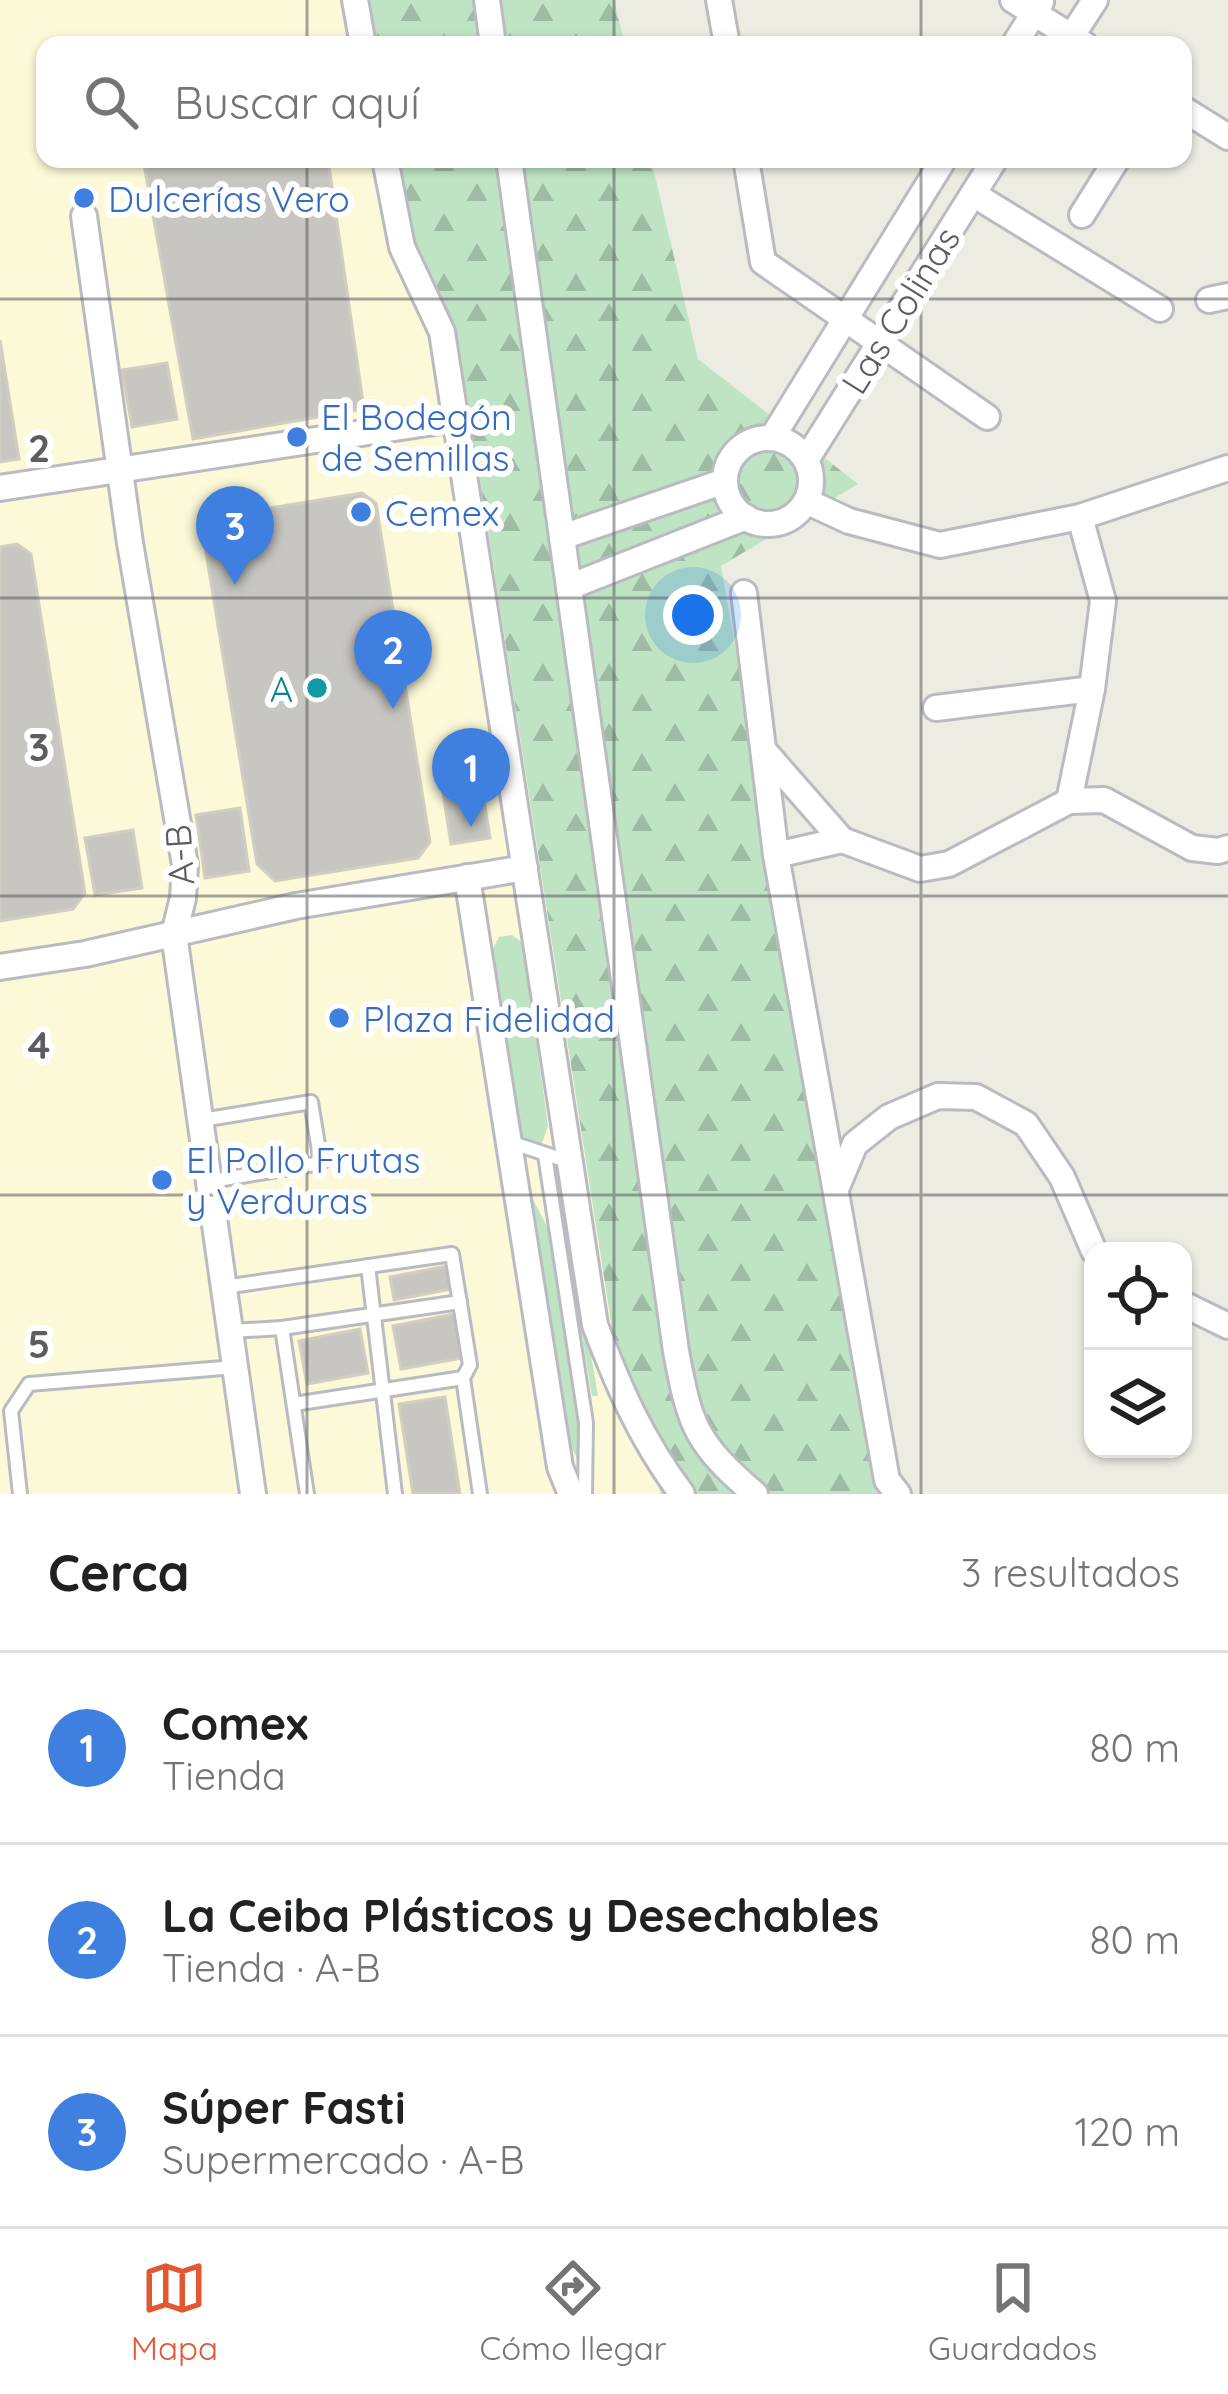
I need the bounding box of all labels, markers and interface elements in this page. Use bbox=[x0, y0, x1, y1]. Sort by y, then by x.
search box bbox=[36, 36, 1192, 168]
icon: search bbox=[78, 69, 144, 135]
text: Buscar aquí bbox=[174, 74, 420, 130]
place label: Dulcerías Vero bbox=[108, 176, 350, 221]
marker: Dulcerías Vero bbox=[71, 185, 97, 211]
street label: Las Colinas bbox=[831, 218, 969, 402]
place label: El Bodegón de Semillas bbox=[321, 394, 512, 480]
text: 2 bbox=[28, 423, 50, 472]
marker: El Bodegón de Semillas bbox=[284, 424, 310, 450]
pin: 3 bbox=[196, 486, 274, 585]
place label: Cemex bbox=[385, 490, 499, 535]
marker: Cemex bbox=[348, 499, 374, 525]
your location bbox=[663, 585, 723, 645]
pin: 2 bbox=[354, 610, 432, 709]
place label: A bbox=[270, 666, 293, 711]
marker: A bbox=[304, 675, 330, 701]
text: 3 bbox=[29, 722, 49, 771]
pin: 1 bbox=[432, 728, 510, 827]
street label: A-B bbox=[154, 823, 204, 887]
place label: Plaza Fidelidad bbox=[363, 996, 615, 1041]
marker: Plaza Fidelidad bbox=[326, 1005, 352, 1031]
text: 4 bbox=[28, 1020, 50, 1069]
place label: El Pollo Frutas y Verduras bbox=[186, 1137, 420, 1223]
marker: El Pollo Frutas y Verduras bbox=[149, 1167, 175, 1193]
map controls bbox=[1084, 1242, 1192, 1458]
button: locate bbox=[1084, 1242, 1192, 1350]
text: 5 bbox=[28, 1319, 50, 1368]
button: layers bbox=[1084, 1350, 1192, 1458]
text: Cerca bbox=[48, 1540, 190, 1604]
text: 3 resultados bbox=[961, 1548, 1180, 1597]
text: Comex bbox=[162, 1695, 308, 1751]
text: 1 bbox=[79, 1723, 95, 1772]
text: 80 m bbox=[1090, 1723, 1180, 1772]
text: Tienda bbox=[162, 1751, 286, 1800]
text: La Ceiba Plásticos y Desechables bbox=[162, 1887, 879, 1943]
text: 2 bbox=[76, 1915, 98, 1964]
text: 80 m bbox=[1090, 1915, 1180, 1964]
text: Tienda · A-B bbox=[162, 1943, 380, 1992]
text: Súper Fasti bbox=[162, 2079, 406, 2135]
text: 3 bbox=[77, 2107, 97, 2156]
text: 120 m bbox=[1075, 2107, 1180, 2156]
text: Supermercado · A-B bbox=[162, 2135, 524, 2184]
tab: Mapa bbox=[131, 2255, 218, 2368]
tab: Cómo llegar bbox=[480, 2255, 667, 2368]
tab: Guardados bbox=[928, 2255, 1097, 2368]

